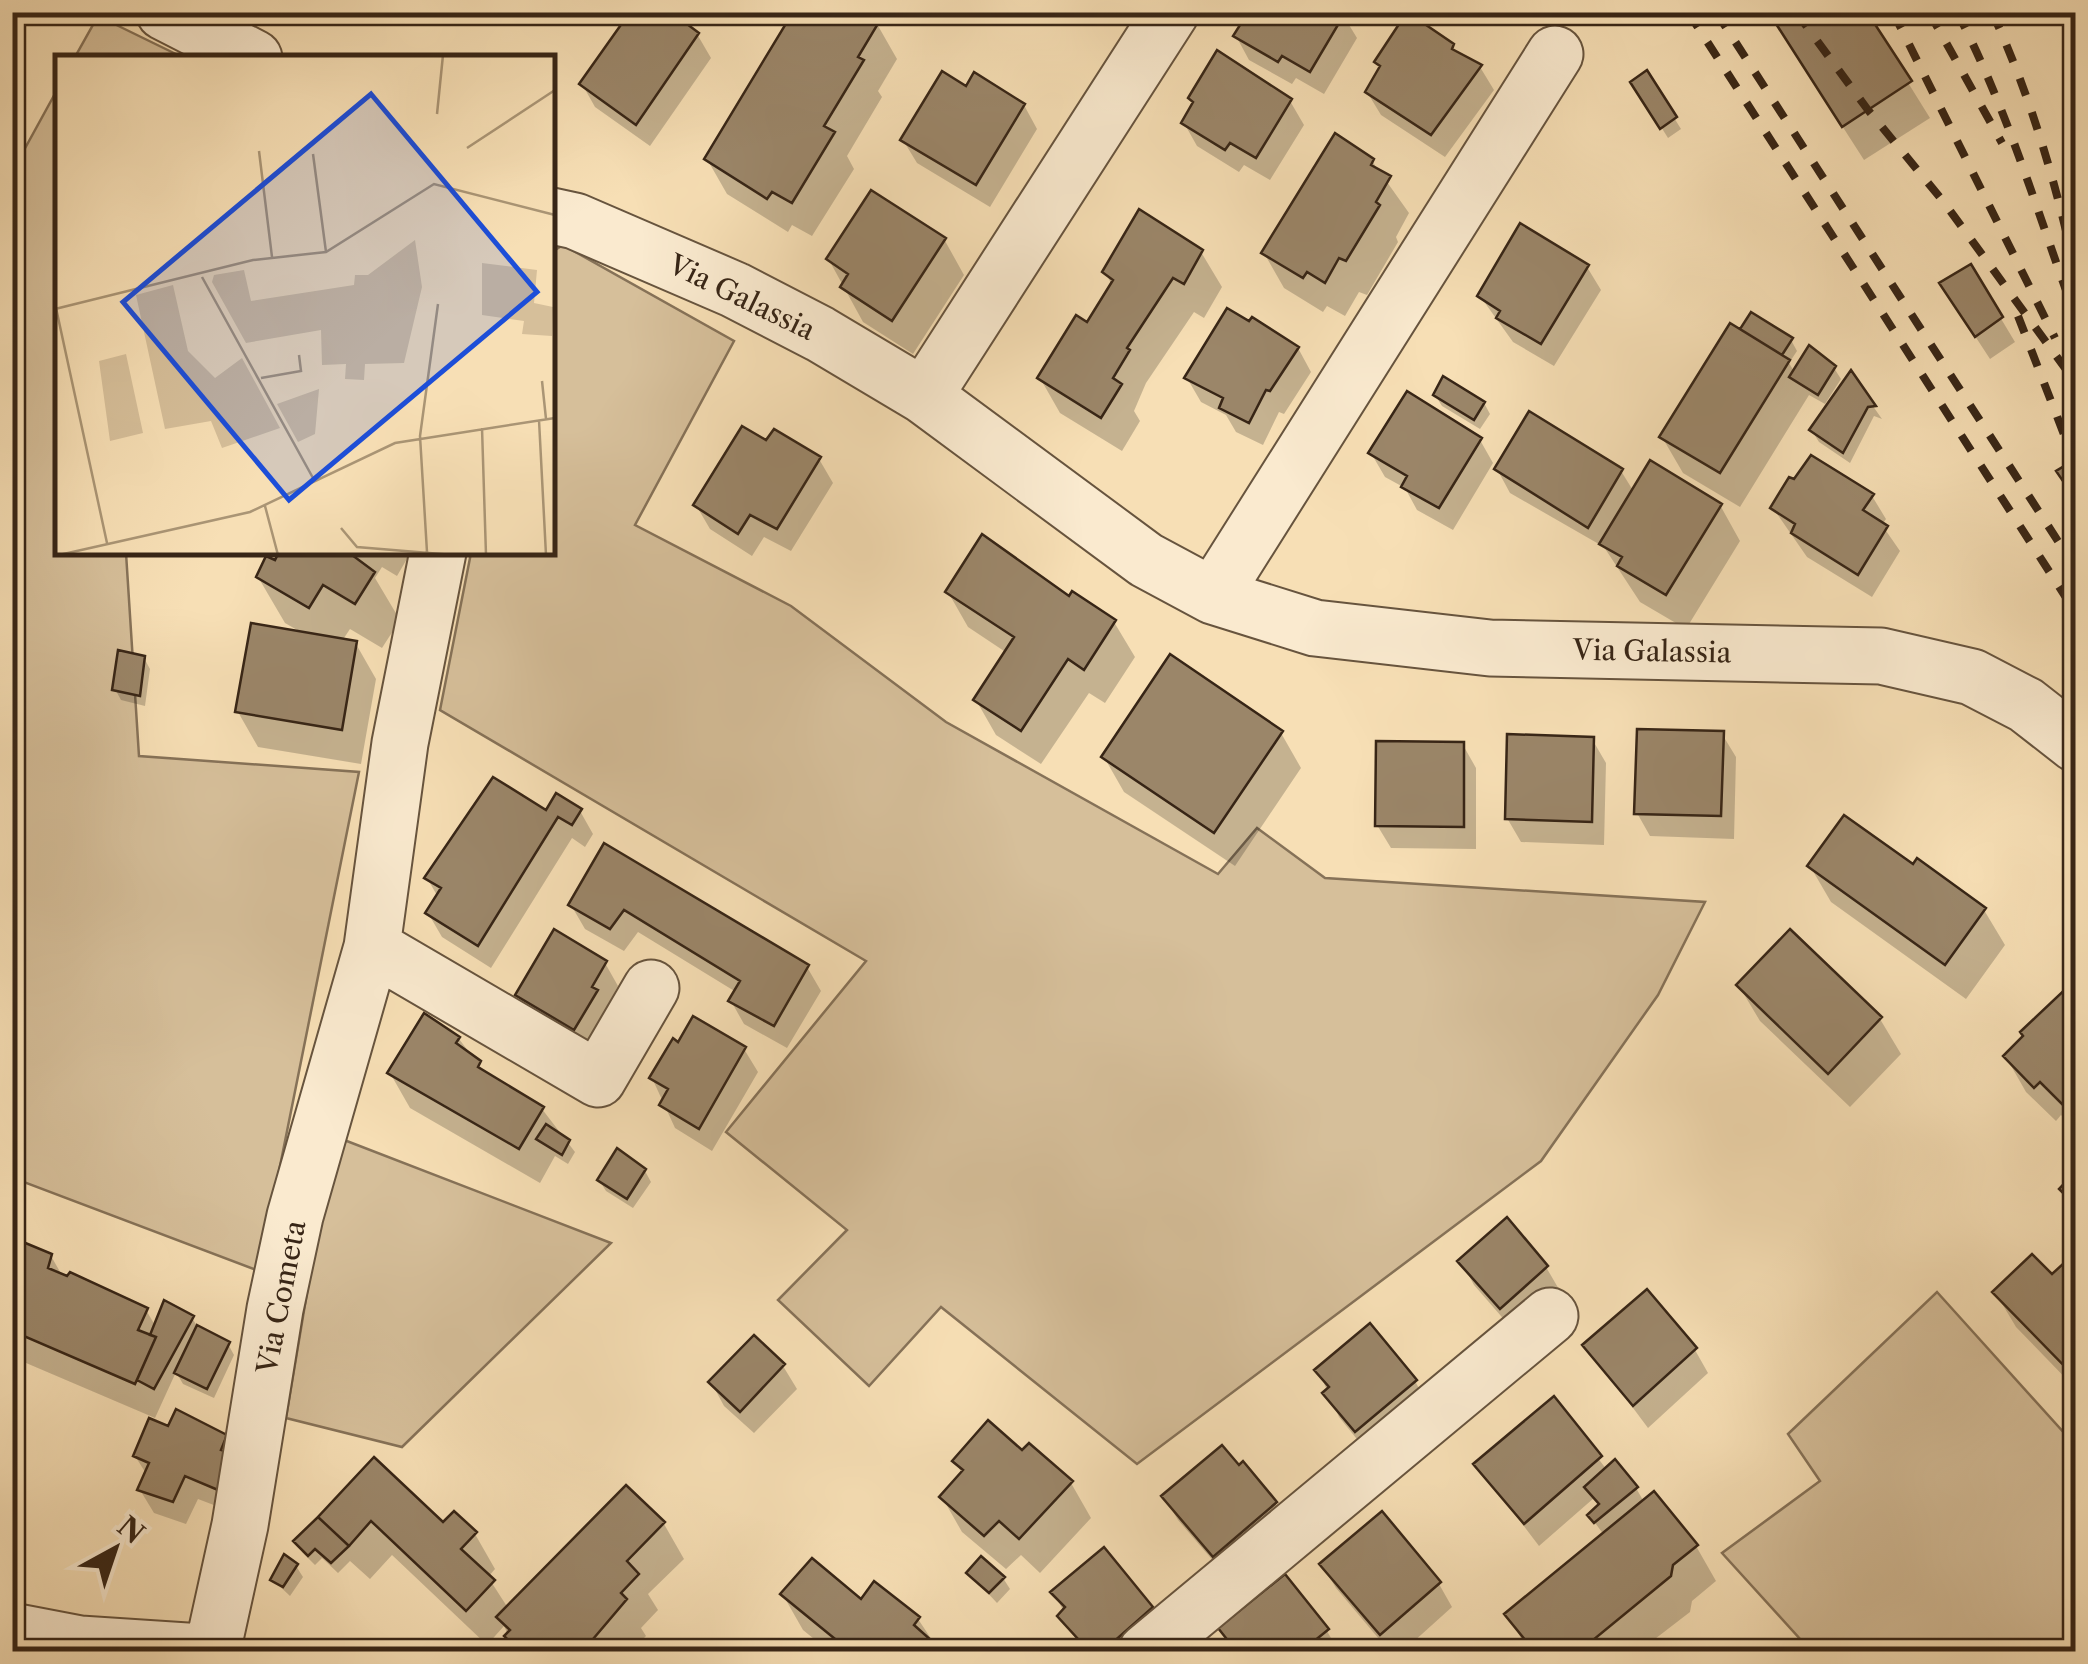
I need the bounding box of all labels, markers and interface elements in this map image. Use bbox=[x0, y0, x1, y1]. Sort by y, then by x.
inset map bbox=[55, 55, 555, 555]
street label: Via Galassia bbox=[662, 246, 821, 347]
street label: Via Galassia bbox=[1571, 633, 1732, 669]
street label: Via Cometa bbox=[249, 1217, 313, 1378]
north arrow bbox=[65, 1499, 165, 1599]
text: N bbox=[111, 1509, 151, 1551]

